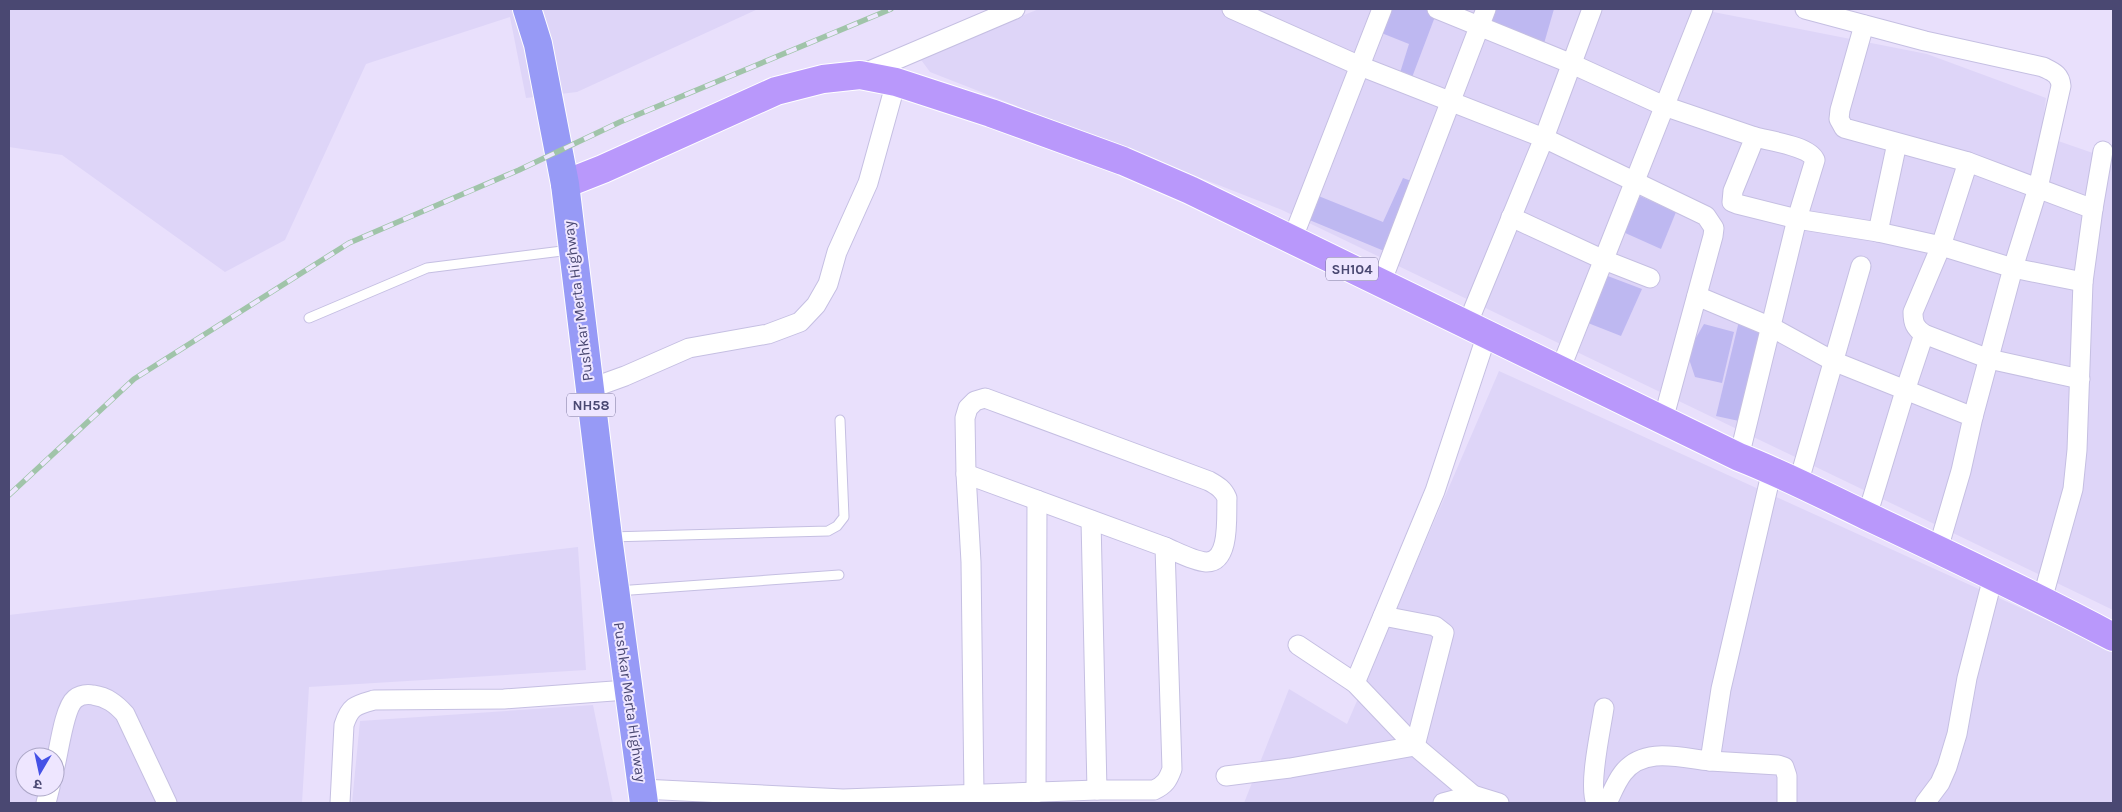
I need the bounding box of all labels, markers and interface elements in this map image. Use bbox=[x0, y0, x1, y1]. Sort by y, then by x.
street label: Pushkar Merta Highway bbox=[559, 220, 597, 382]
road number: SH104 bbox=[1326, 258, 1378, 280]
road number: NH58 bbox=[567, 394, 615, 416]
street label: Pushkar Merta Highway bbox=[610, 621, 650, 783]
north arrow bbox=[15, 747, 65, 797]
text: उ bbox=[32, 775, 43, 793]

